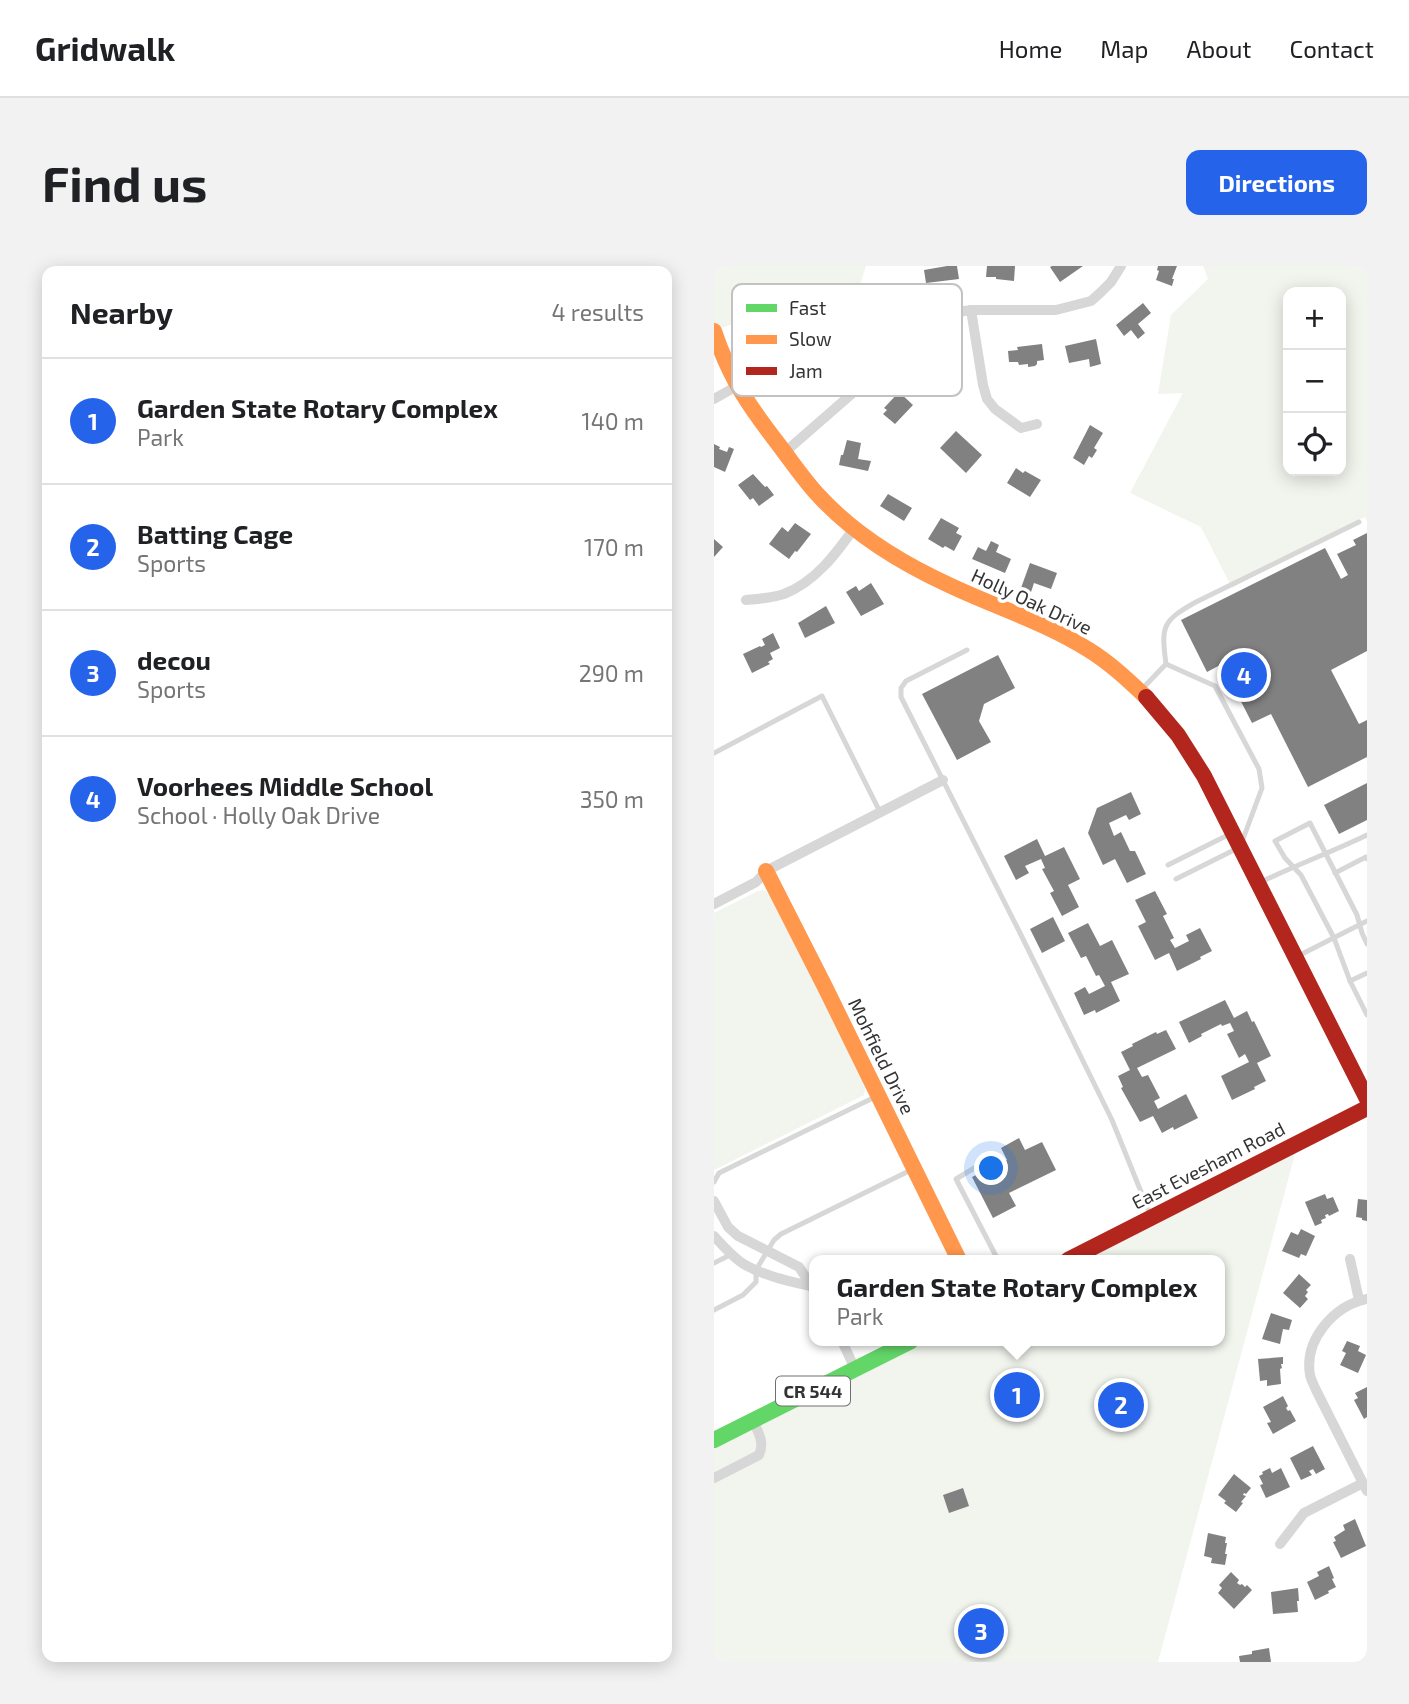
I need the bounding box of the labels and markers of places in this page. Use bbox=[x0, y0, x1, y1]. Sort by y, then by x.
pin: 4 bbox=[1221, 649, 1267, 701]
pin: 1 bbox=[994, 1369, 1040, 1421]
pin: 2 bbox=[1098, 1379, 1144, 1431]
pin: 3 bbox=[958, 1605, 1004, 1657]

